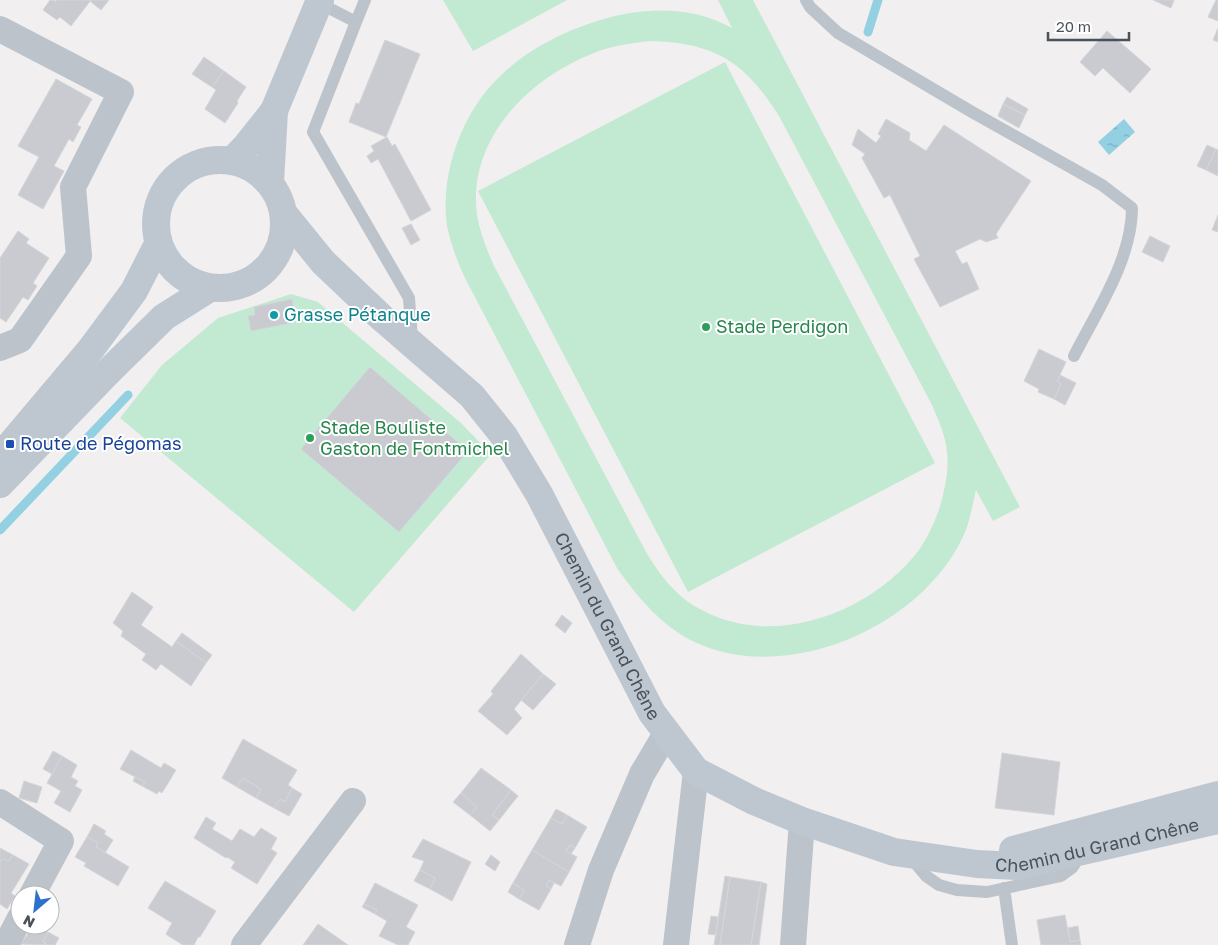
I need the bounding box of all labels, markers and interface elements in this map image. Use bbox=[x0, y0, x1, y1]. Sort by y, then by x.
scale bar bbox=[1048, 10, 1129, 42]
text: 20 m bbox=[1056, 17, 1091, 35]
place label: Grasse Pétanque bbox=[284, 303, 431, 325]
marker: Grasse Pétanque bbox=[268, 309, 280, 321]
place label: Stade Perdigon bbox=[716, 315, 848, 337]
marker: Stade Perdigon bbox=[700, 321, 712, 333]
place label: Stade Bouliste Gaston de Fontmichel bbox=[320, 416, 509, 459]
place label: Route de Pégomas bbox=[20, 432, 181, 454]
marker: Stade Bouliste Gaston de Fontmichel bbox=[304, 432, 316, 444]
marker: Route de Pégomas bbox=[4, 438, 16, 450]
street label: Chemin du Grand Chêne bbox=[551, 528, 665, 724]
street label: Chemin du Grand Chêne bbox=[995, 813, 1201, 876]
north arrow bbox=[10, 885, 60, 935]
text: N bbox=[20, 912, 37, 932]

